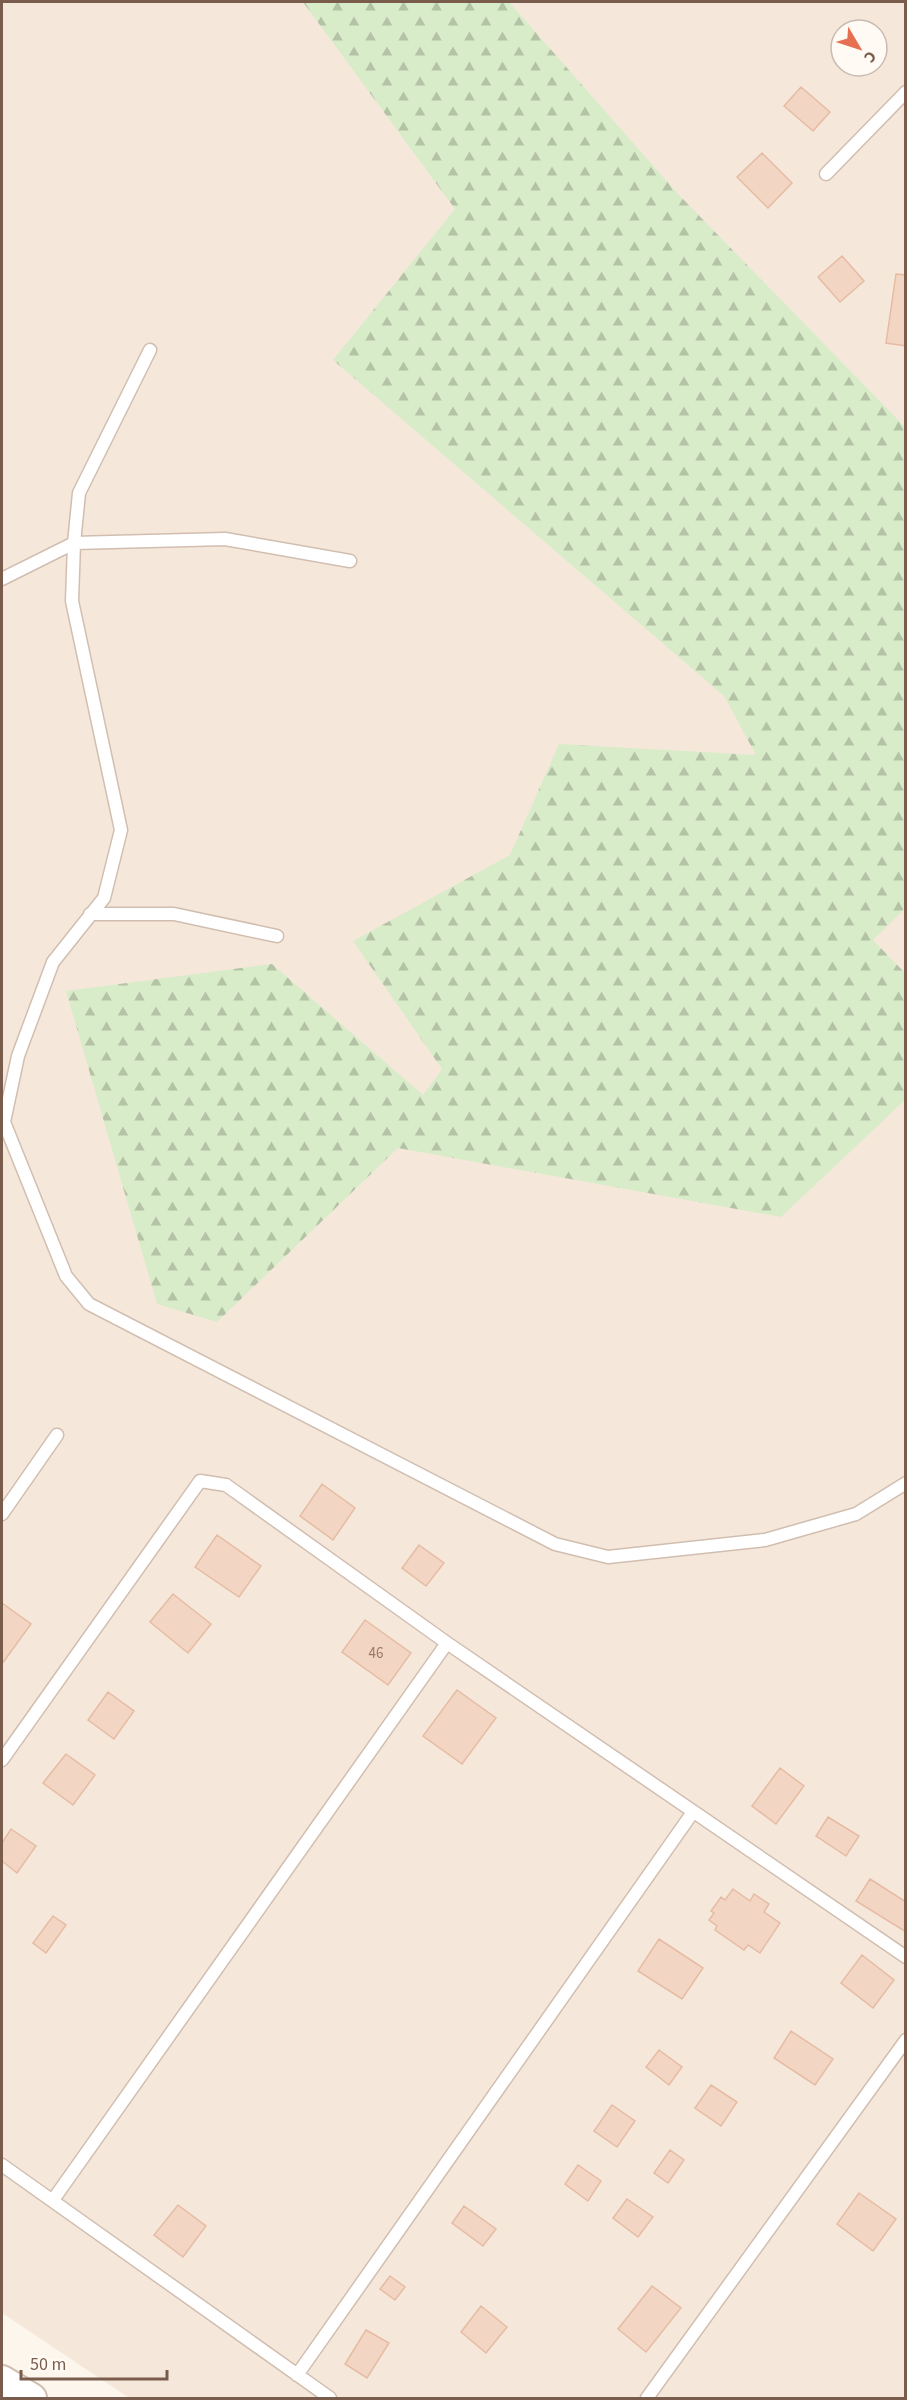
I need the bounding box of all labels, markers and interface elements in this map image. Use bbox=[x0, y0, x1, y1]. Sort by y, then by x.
north arrow bbox=[829, 18, 889, 78]
text: С bbox=[858, 46, 881, 67]
house number: 46 bbox=[369, 1643, 383, 1664]
scale bar bbox=[21, 2343, 166, 2381]
text: 50 m bbox=[30, 2352, 66, 2377]

